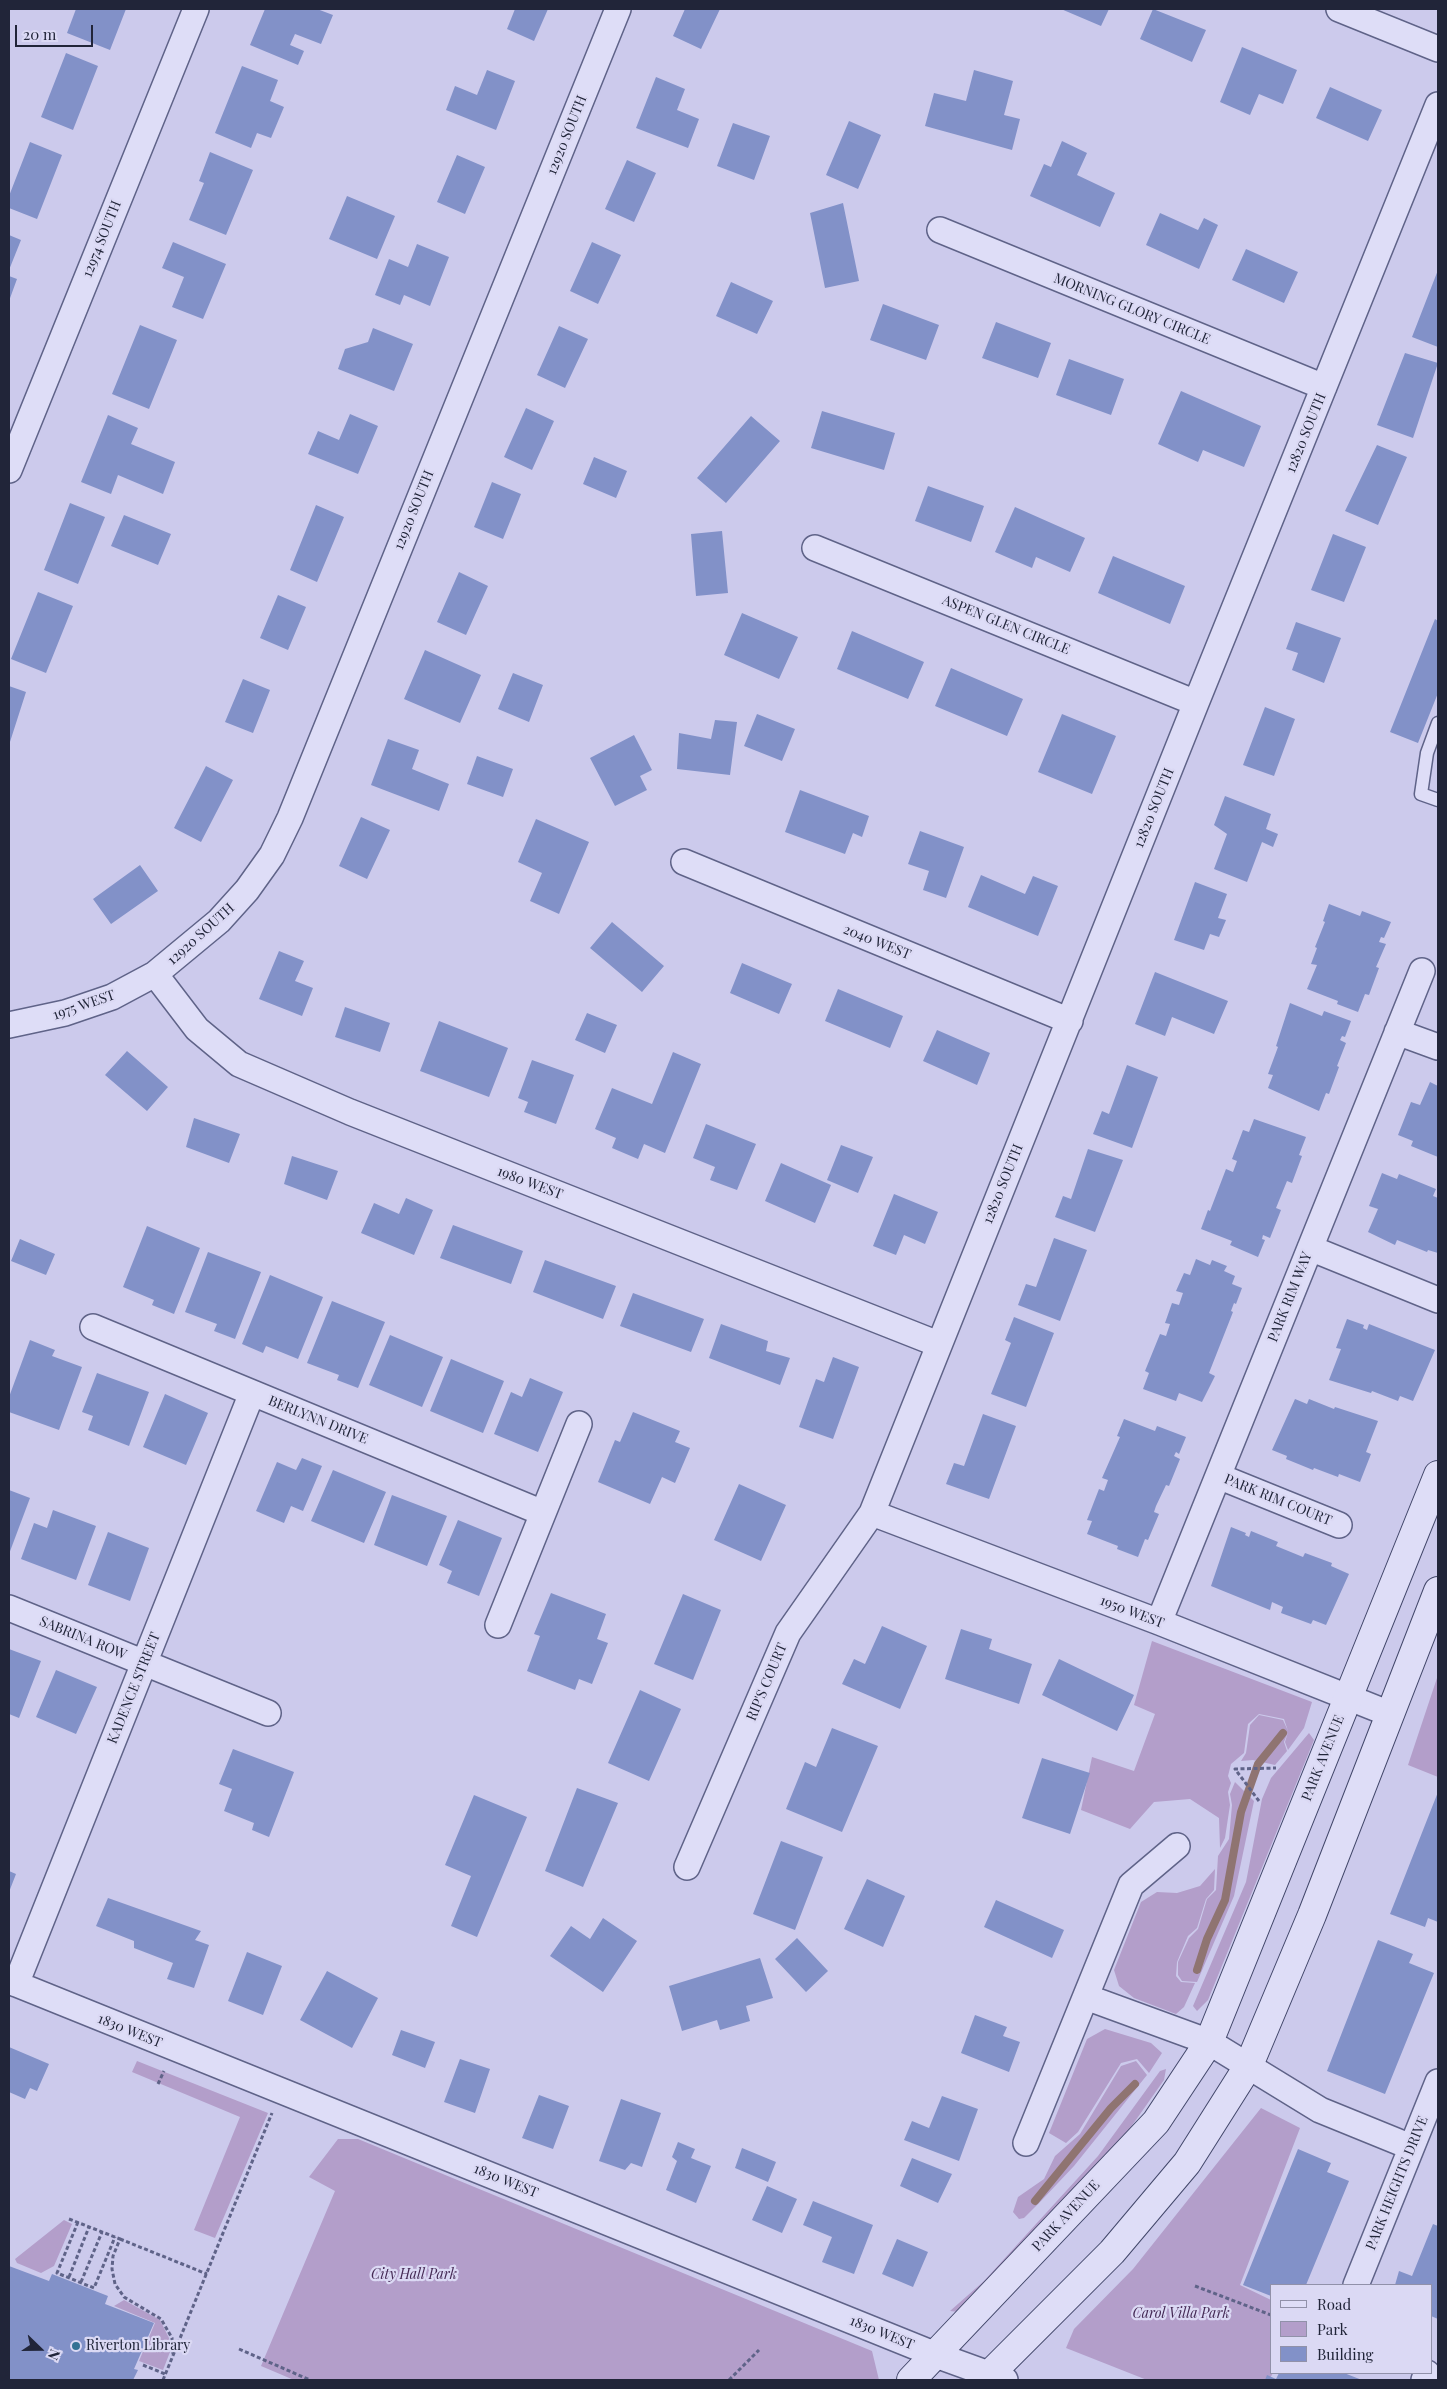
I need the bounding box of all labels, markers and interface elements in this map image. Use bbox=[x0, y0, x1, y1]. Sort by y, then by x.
scale bar bbox=[18, 15, 95, 47]
text: 20 m bbox=[23, 24, 56, 44]
street label: 12920 SOUTH bbox=[543, 93, 591, 177]
street label: 12974 SOUTH bbox=[79, 198, 125, 280]
street label: MORNING GLORY CIRCLE bbox=[1051, 270, 1213, 348]
street label: 12820 SOUTH bbox=[1282, 391, 1330, 475]
street label: 12920 SOUTH bbox=[390, 468, 438, 552]
street label: ASPEN GLEN CIRCLE bbox=[940, 592, 1072, 658]
street label: 12820 SOUTH bbox=[1130, 766, 1178, 850]
street label: 12920 SOUTH bbox=[164, 900, 238, 968]
street label: 2040 WEST bbox=[841, 921, 913, 963]
street label: 1975 WEST bbox=[51, 987, 117, 1023]
street label: 12820 SOUTH bbox=[979, 1142, 1027, 1226]
street label: 1980 WEST bbox=[495, 1163, 565, 1203]
street label: PARK RIM WAY bbox=[1264, 1250, 1316, 1344]
street label: BERLYNN DRIVE bbox=[266, 1392, 370, 1448]
street label: PARK RIM COURT bbox=[1222, 1471, 1334, 1529]
street label: 1950 WEST bbox=[1098, 1592, 1166, 1632]
street label: SABRINA ROW bbox=[37, 1613, 129, 1663]
street label: KADENCE STREET bbox=[104, 1630, 164, 1746]
street label: RIP'S COURT bbox=[743, 1641, 791, 1723]
street label: PARK AVENUE bbox=[1298, 1713, 1348, 1803]
street label: 1830 WEST bbox=[95, 2010, 165, 2052]
street label: PARK HEIGHTS DRIVE bbox=[1362, 2114, 1432, 2252]
street label: 1830 WEST bbox=[471, 2160, 541, 2202]
street label: PARK AVENUE bbox=[1029, 2177, 1103, 2255]
park label: City Hall Park bbox=[371, 2267, 457, 2283]
legend bbox=[1270, 2284, 1432, 2374]
text: Road bbox=[1317, 2294, 1351, 2314]
park label: Carol Villa Park bbox=[1132, 2306, 1230, 2322]
street label: 1830 WEST bbox=[847, 2312, 917, 2354]
text: Park bbox=[1317, 2319, 1348, 2339]
north arrow bbox=[15, 2324, 65, 2374]
place label: Riverton Library bbox=[86, 2338, 190, 2354]
marker: Riverton Library bbox=[70, 2340, 82, 2352]
text: Building bbox=[1317, 2344, 1373, 2364]
text: N bbox=[44, 2347, 65, 2363]

